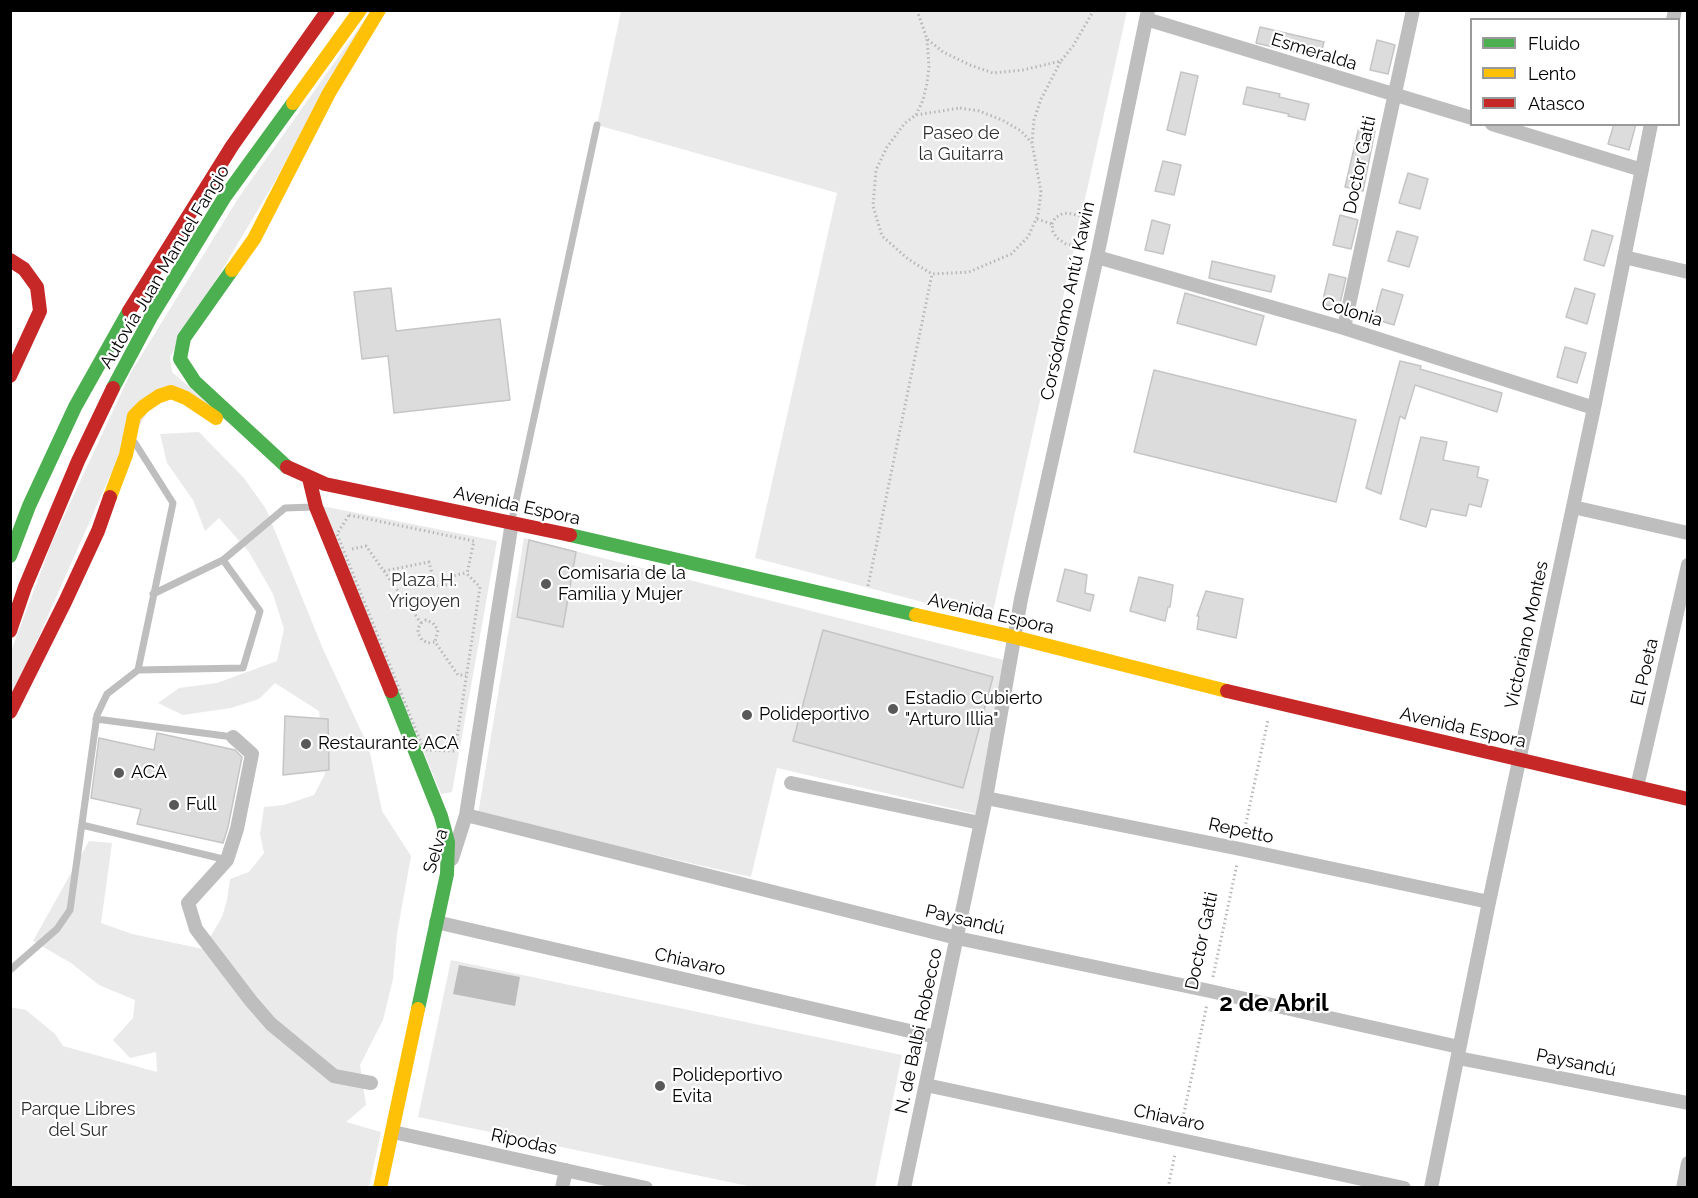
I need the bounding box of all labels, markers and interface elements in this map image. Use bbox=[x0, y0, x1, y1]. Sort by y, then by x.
legend bbox=[1470, 18, 1680, 126]
street label: Esmeralda bbox=[1268, 29, 1360, 75]
text: Fluido bbox=[1528, 33, 1580, 54]
text: Lento bbox=[1528, 63, 1576, 84]
text: Atasco bbox=[1528, 93, 1585, 114]
street label: Doctor Gatti bbox=[1339, 114, 1381, 216]
park label: Paseo de la Guitarra bbox=[918, 123, 1004, 166]
street label: Autovía Juan Manuel Fangio bbox=[96, 161, 234, 373]
street label: Corsódromo Antú Kawin bbox=[1036, 200, 1100, 402]
street label: Colonia bbox=[1319, 292, 1385, 332]
street label: Avenida Espora bbox=[452, 482, 582, 530]
street label: Victoriano Montes bbox=[1501, 559, 1553, 711]
place label: Comisaria de la Familia y Mujer bbox=[558, 563, 686, 606]
park label: Plaza H. Yrigoyen bbox=[388, 570, 460, 612]
marker: Comisaria de la Familia y Mujer bbox=[539, 577, 553, 591]
street label: Avenida Espora bbox=[926, 589, 1056, 639]
street label: El Poeta bbox=[1627, 636, 1663, 708]
place label: Estadio Cubierto "Arturo Illia" bbox=[905, 688, 1042, 730]
marker: Estadio Cubierto "Arturo Illia" bbox=[886, 702, 900, 716]
street label: Avenida Espora bbox=[1398, 703, 1528, 753]
place label: Polideportivo bbox=[759, 704, 869, 726]
marker: Polideportivo bbox=[740, 708, 754, 722]
place label: Restaurante ACA bbox=[318, 733, 459, 755]
marker: Restaurante ACA bbox=[299, 737, 313, 751]
place label: ACA bbox=[131, 762, 167, 784]
marker: ACA bbox=[112, 766, 126, 780]
place label: Full bbox=[186, 794, 216, 816]
marker: Full bbox=[167, 798, 181, 812]
street label: Repetto bbox=[1206, 814, 1276, 848]
street label: Selva bbox=[419, 826, 453, 876]
street label: Doctor Gatti bbox=[1181, 890, 1223, 992]
street label: Paysandú bbox=[923, 900, 1007, 940]
street label: Chiavaro bbox=[652, 943, 728, 981]
street label: N. de Balbi Robecco bbox=[891, 946, 947, 1116]
district label: 2 de Abril bbox=[1219, 990, 1329, 1018]
street label: Paysandú bbox=[1534, 1045, 1618, 1081]
place label: Polideportivo Evita bbox=[672, 1065, 782, 1108]
marker: Polideportivo Evita bbox=[653, 1079, 667, 1093]
park label: Parque Libres del Sur bbox=[21, 1099, 135, 1142]
street label: Chiavaro bbox=[1131, 1100, 1207, 1136]
street label: Ripodas bbox=[489, 1124, 559, 1160]

